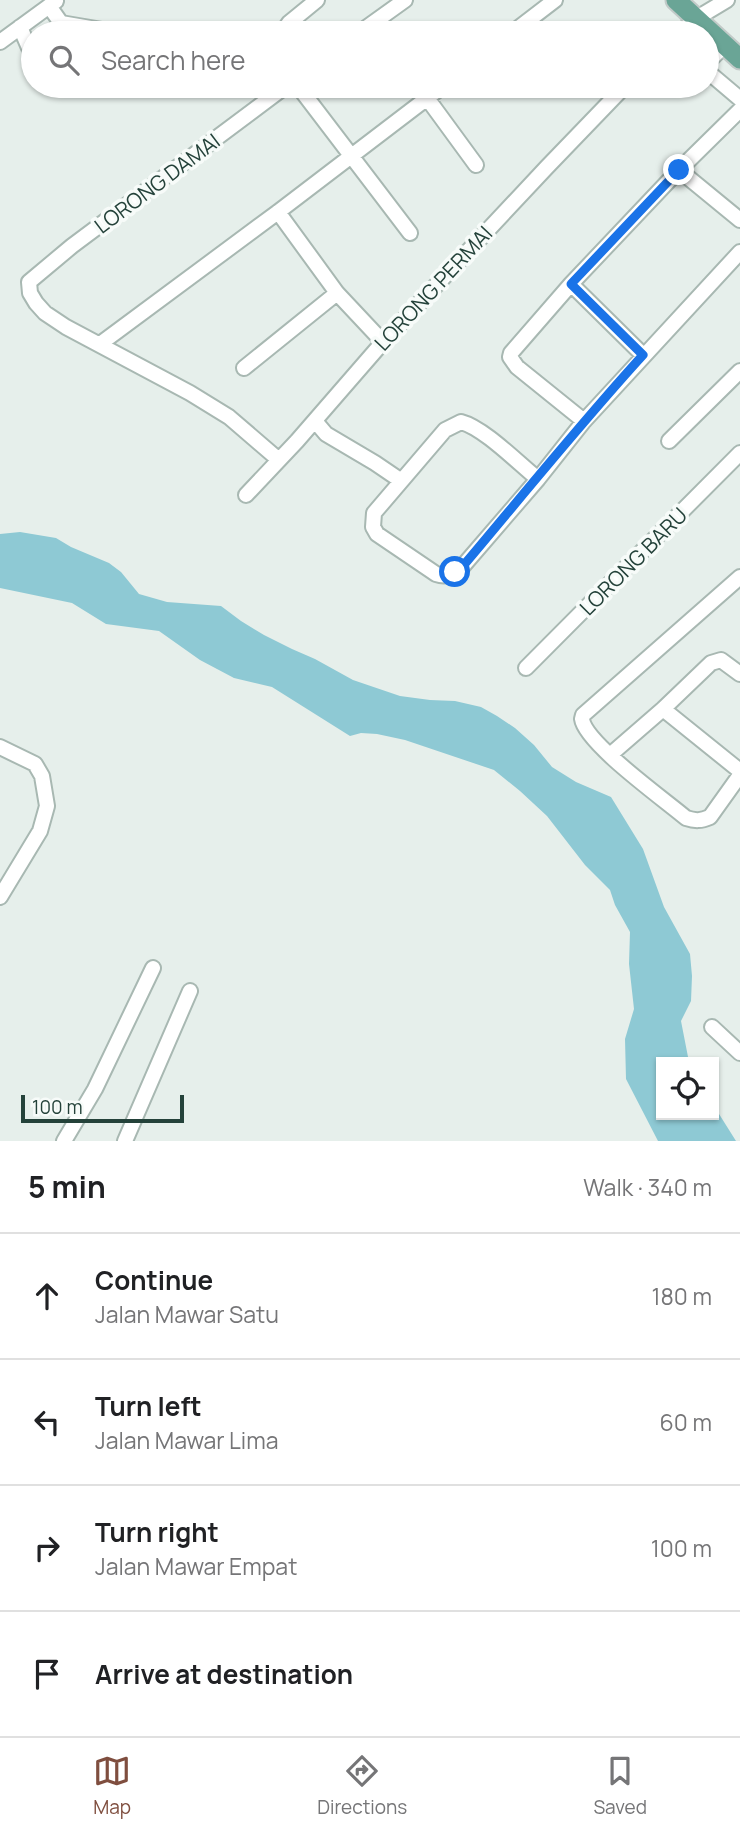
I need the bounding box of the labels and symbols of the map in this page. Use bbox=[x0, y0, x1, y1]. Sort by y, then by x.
street label: LORONG DAMAI bbox=[89, 127, 225, 239]
route end bbox=[663, 154, 694, 185]
street label: LORONG PERMAI bbox=[368, 220, 498, 356]
street label: LORONG BARU bbox=[573, 501, 693, 621]
route start bbox=[439, 556, 470, 587]
scale bar bbox=[21, 1092, 184, 1124]

